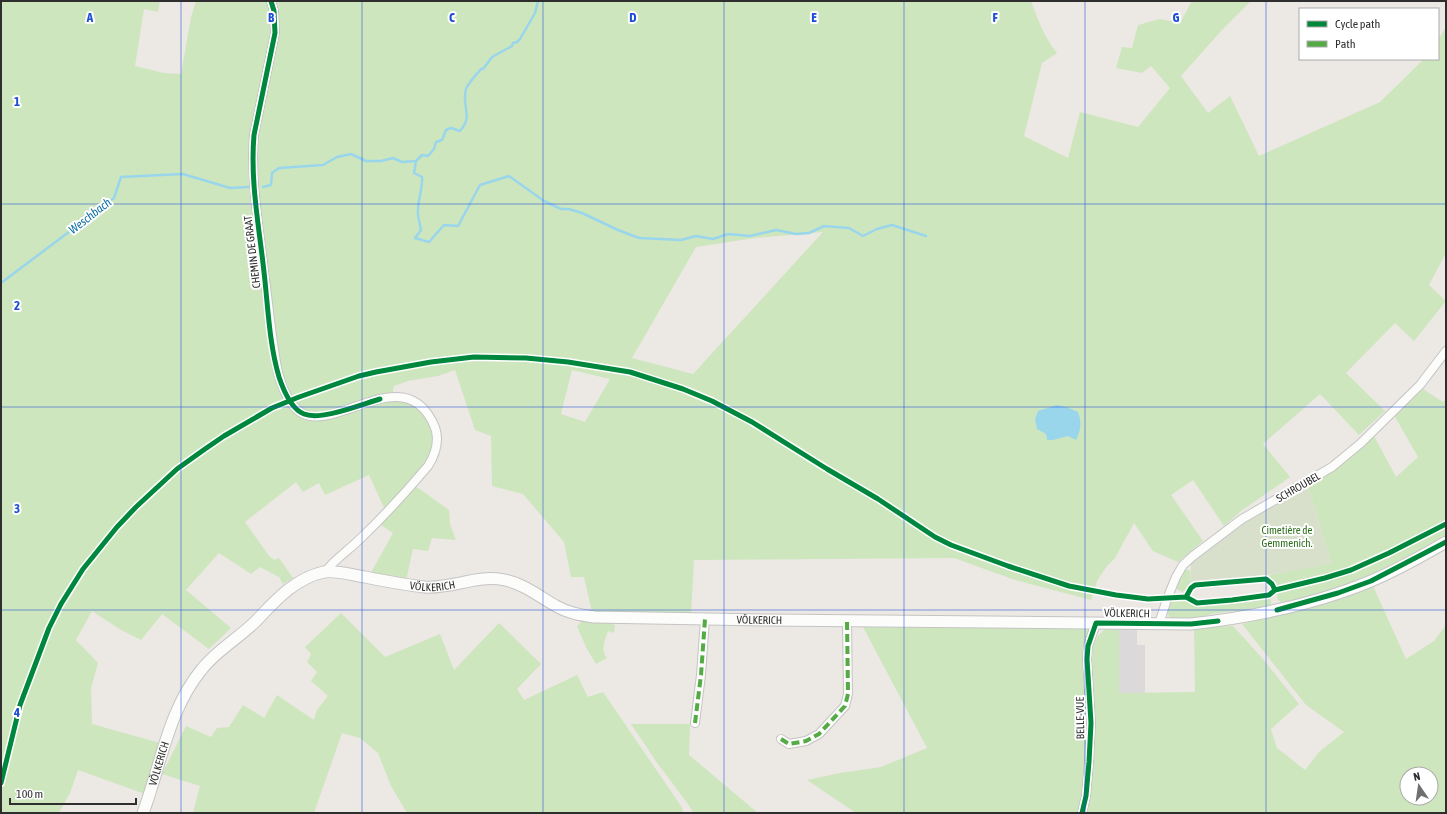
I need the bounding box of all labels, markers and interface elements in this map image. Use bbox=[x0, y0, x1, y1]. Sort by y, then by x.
legend bbox=[1299, 8, 1439, 60]
text: A bbox=[86, 10, 94, 25]
text: B bbox=[268, 10, 275, 25]
text: C bbox=[449, 10, 455, 25]
text: D bbox=[629, 10, 637, 25]
text: E bbox=[811, 10, 817, 25]
text: F bbox=[992, 10, 998, 25]
text: G bbox=[1173, 10, 1180, 25]
text: Cycle path bbox=[1335, 17, 1380, 31]
text: Path bbox=[1335, 37, 1356, 51]
text: 1 bbox=[14, 94, 20, 109]
water label: Weschbach bbox=[66, 195, 114, 237]
street label: CHEMIN DE GRAAT bbox=[242, 215, 262, 289]
text: 2 bbox=[14, 298, 20, 313]
street label: SCHROUBEL bbox=[1274, 469, 1323, 504]
text: 3 bbox=[14, 501, 20, 516]
park label: Cimetière de Gemmenich. bbox=[1261, 524, 1313, 549]
street label: VÖLKERICH bbox=[409, 578, 456, 593]
street label: VÖLKERICH bbox=[1104, 607, 1150, 619]
street label: VÖLKERICH bbox=[736, 613, 782, 626]
street label: BELLE-VUE bbox=[1074, 696, 1086, 739]
text: 4 bbox=[13, 705, 20, 720]
street label: VÖLKERICH bbox=[146, 740, 171, 787]
north arrow bbox=[1399, 766, 1439, 806]
text: N bbox=[1412, 770, 1421, 783]
scale bar bbox=[10, 780, 136, 806]
text: 100 m bbox=[16, 787, 43, 801]

